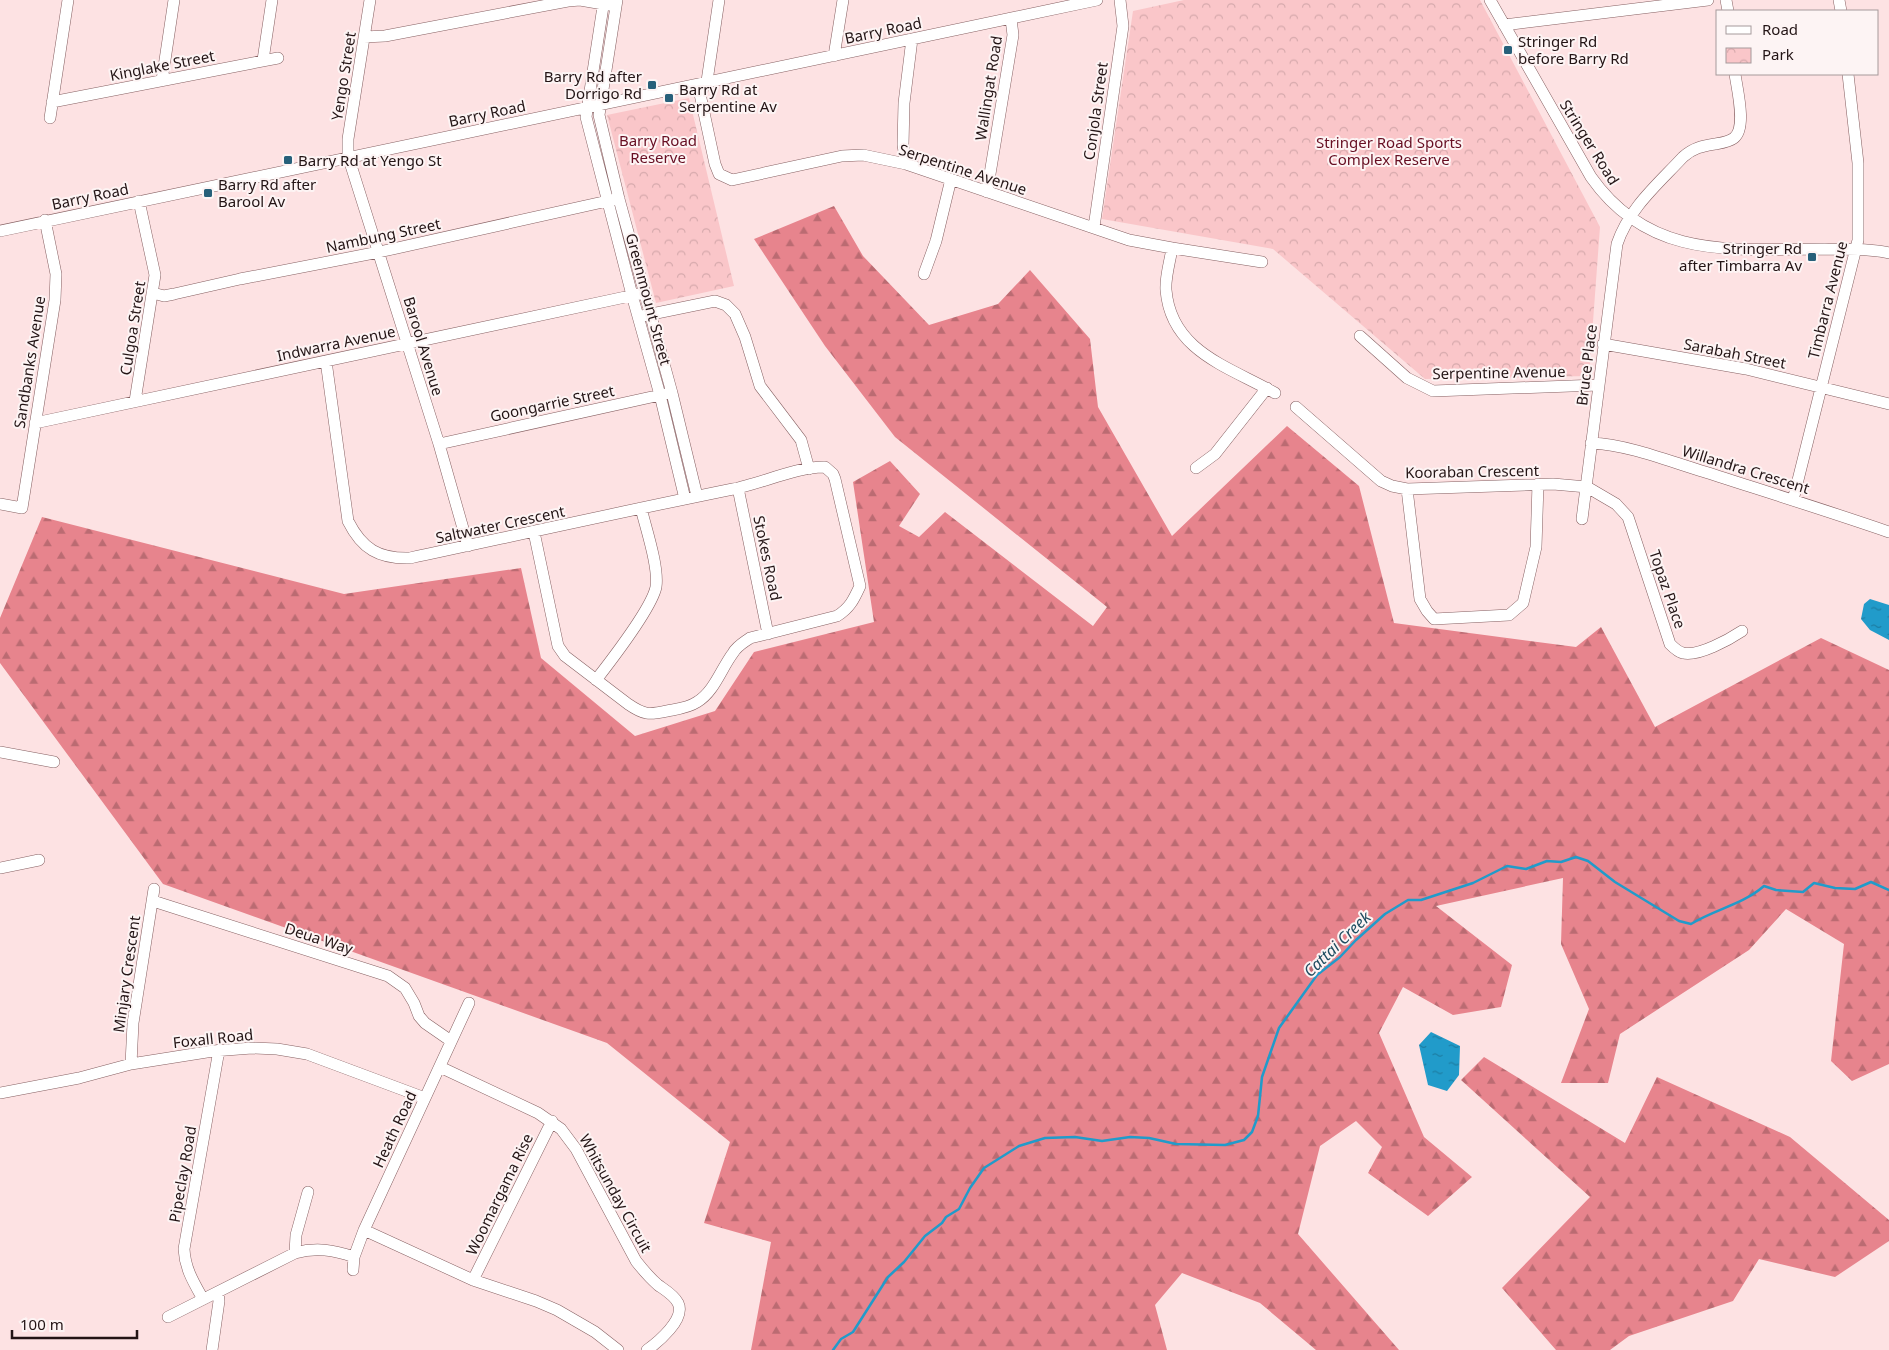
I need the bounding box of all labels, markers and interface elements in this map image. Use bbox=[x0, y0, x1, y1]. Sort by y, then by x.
legend bbox=[1716, 10, 1879, 75]
street label: Barry Road bbox=[843, 12, 923, 48]
text: Road bbox=[1762, 19, 1798, 39]
street label: Yengo Street bbox=[326, 30, 360, 122]
place label: Stringer Rd before Barry Rd bbox=[1518, 31, 1629, 68]
street label: Wallingat Road bbox=[970, 34, 1006, 142]
marker: Stringer Rd before Barry Rd bbox=[1502, 44, 1514, 56]
text: Park bbox=[1762, 44, 1794, 64]
street label: Kinglake Street bbox=[108, 45, 217, 85]
street label: Conjola Street bbox=[1078, 60, 1112, 161]
place label: Barry Rd after Dorrigo Rd bbox=[544, 66, 642, 103]
marker: Barry Rd after Dorrigo Rd bbox=[646, 79, 658, 91]
place label: Barry Rd at Serpentine Av bbox=[679, 79, 777, 116]
marker: Barry Rd at Serpentine Av bbox=[663, 92, 675, 104]
street label: Barry Road bbox=[447, 95, 527, 131]
street label: Stringer Road bbox=[1556, 96, 1624, 188]
park label: Barry Road Reserve bbox=[619, 130, 697, 167]
park label: Stringer Road Sports Complex Reserve bbox=[1316, 132, 1462, 169]
street label: Serpentine Avenue bbox=[896, 139, 1030, 199]
place label: Barry Rd at Yengo St bbox=[298, 150, 442, 170]
marker: Barry Rd at Yengo St bbox=[282, 154, 294, 166]
place label: Barry Rd after Barool Av bbox=[218, 174, 316, 211]
street label: Barry Road bbox=[50, 178, 130, 214]
marker: Barry Rd after Barool Av bbox=[202, 187, 214, 199]
street label: Nambung Street bbox=[324, 213, 443, 257]
street label: Greenmount Street bbox=[622, 231, 676, 368]
place label: Stringer Rd after Timbarra Av bbox=[1679, 238, 1802, 275]
street label: Timbarra Avenue bbox=[1803, 239, 1851, 361]
marker: Stringer Rd after Timbarra Av bbox=[1806, 251, 1818, 263]
street label: Culgoa Street bbox=[115, 279, 149, 377]
street label: Sandbanks Avenue bbox=[9, 294, 49, 430]
street label: Barool Avenue bbox=[399, 294, 449, 398]
street label: Indwarra Avenue bbox=[275, 321, 397, 365]
street label: Bruce Place bbox=[1571, 323, 1601, 407]
street label: Sarabah Street bbox=[1682, 333, 1788, 373]
street label: Serpentine Avenue bbox=[1432, 361, 1566, 383]
street label: Goongarrie Street bbox=[488, 380, 617, 426]
street label: Willandra Crescent bbox=[1680, 440, 1813, 498]
street label: Kooraban Crescent bbox=[1405, 460, 1540, 482]
street label: Saltwater Crescent bbox=[434, 500, 567, 547]
street label: Stokes Road bbox=[749, 514, 787, 602]
street label: Topaz Place bbox=[1645, 547, 1691, 631]
water label: Cattai Creek bbox=[1298, 906, 1376, 982]
street label: Minjary Crescent bbox=[108, 914, 144, 1034]
street label: Deua Way bbox=[282, 918, 356, 959]
street label: Foxall Road bbox=[172, 1024, 254, 1052]
street label: Heath Road bbox=[367, 1087, 421, 1171]
street label: Pipeclay Road bbox=[164, 1124, 200, 1224]
street label: Woomargama Rise bbox=[461, 1130, 537, 1258]
street label: Whitsunday Circuit bbox=[575, 1130, 657, 1256]
scale bar bbox=[12, 1308, 138, 1340]
text: 100 m bbox=[20, 1314, 64, 1334]

